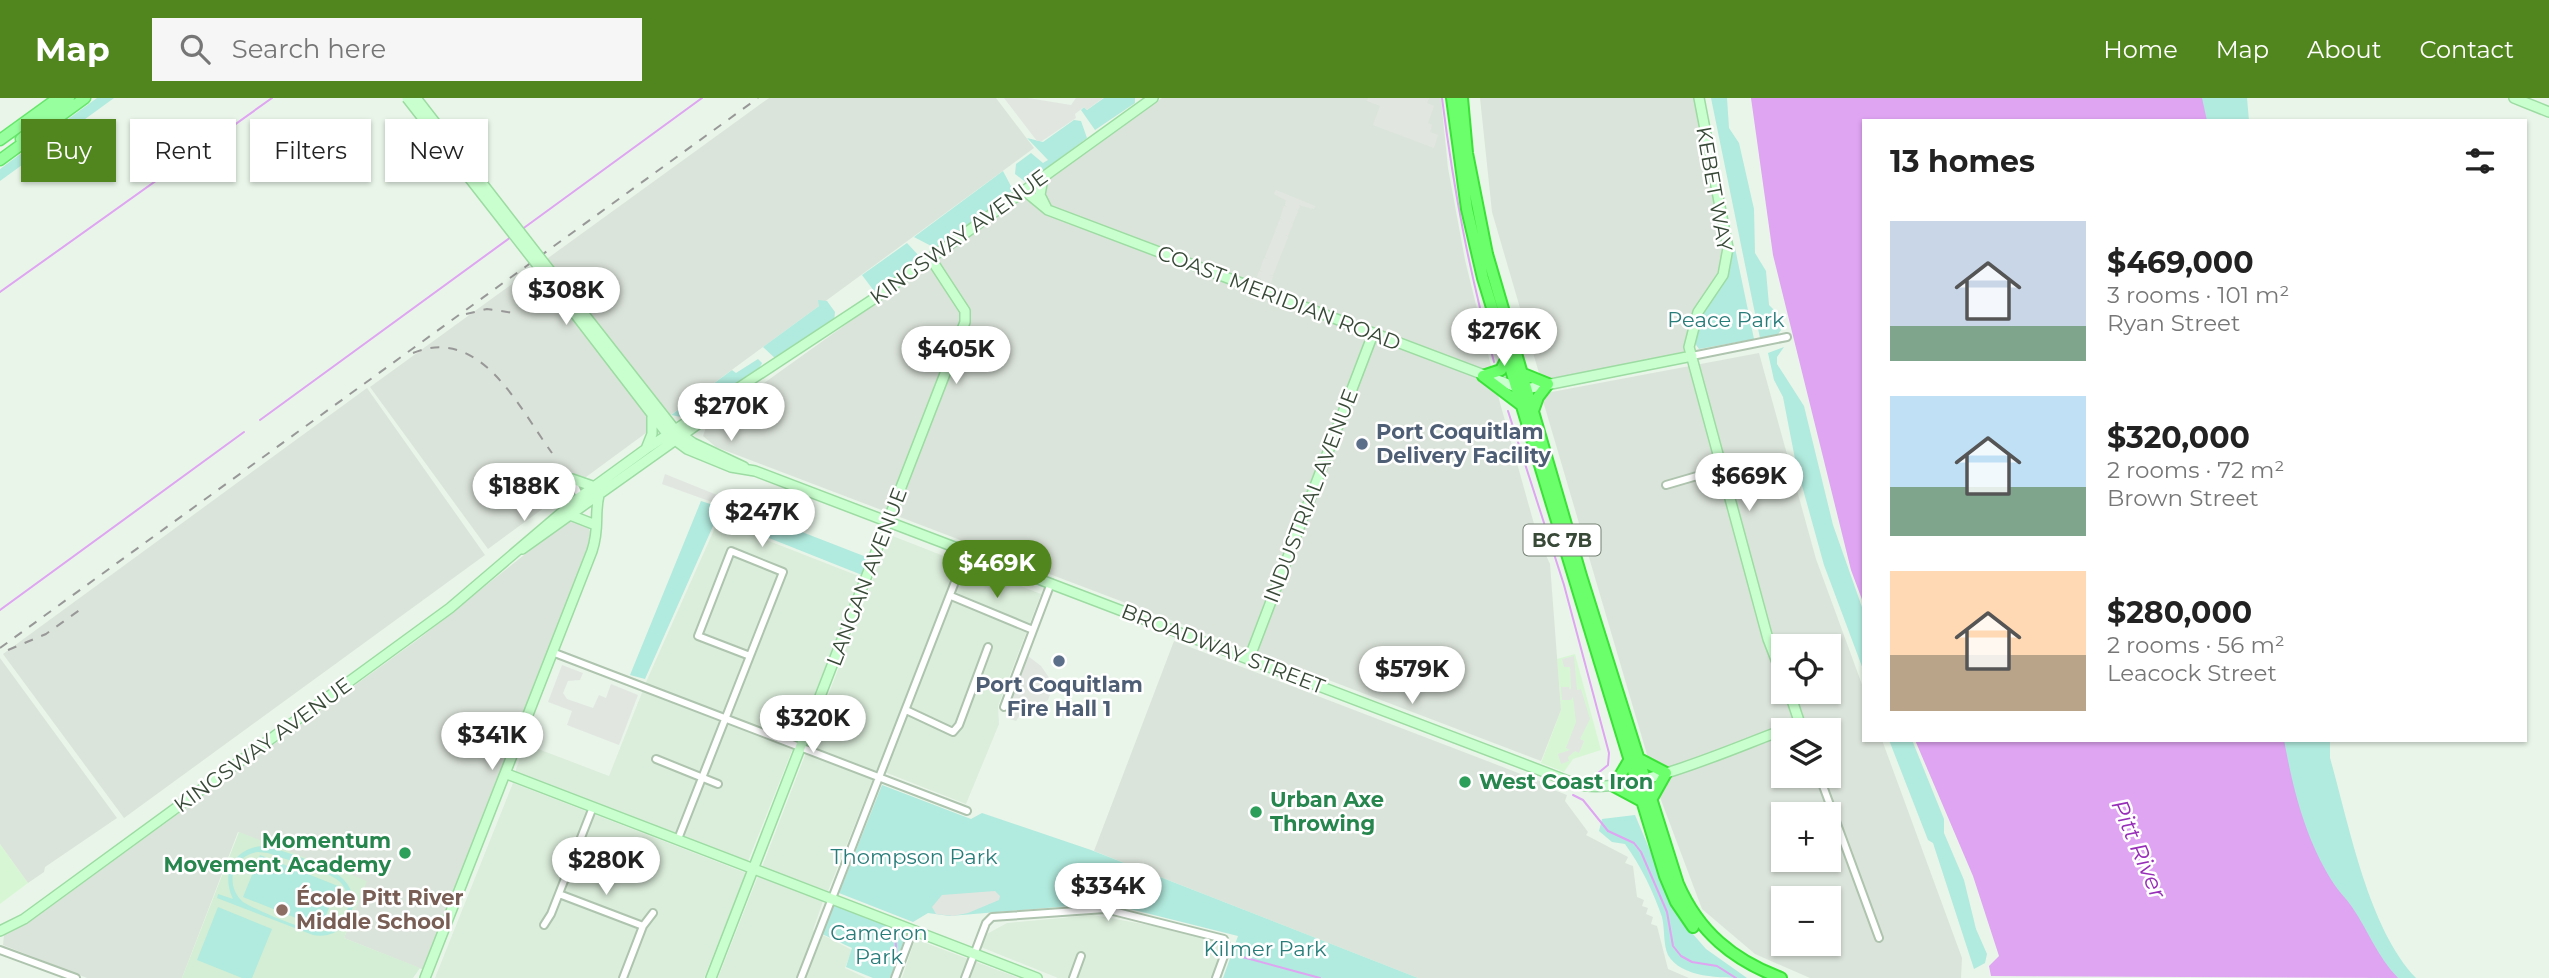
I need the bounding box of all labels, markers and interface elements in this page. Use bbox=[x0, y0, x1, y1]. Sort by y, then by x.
search box bbox=[152, 18, 642, 81]
text: Map bbox=[35, 29, 110, 69]
icon: search bbox=[176, 30, 214, 68]
text: Search here bbox=[232, 33, 386, 65]
text: Home bbox=[2103, 35, 2178, 64]
text: Map bbox=[2216, 35, 2269, 64]
text: About bbox=[2307, 35, 2381, 64]
text: Contact bbox=[2419, 35, 2514, 64]
chip: Buy bbox=[21, 119, 116, 182]
chip: Rent bbox=[130, 119, 236, 182]
chip: Filters bbox=[250, 119, 371, 182]
chip: New bbox=[385, 119, 488, 182]
street label: KEBET WAY bbox=[1691, 124, 1738, 254]
icon: filters bbox=[2461, 142, 2499, 180]
text: 13 homes bbox=[1890, 143, 2035, 180]
street label: KINGSWAY AVENUE bbox=[865, 164, 1052, 309]
street label: COAST MERIDIAN ROAD bbox=[1154, 239, 1404, 356]
text: $469,000 bbox=[2107, 244, 2254, 281]
icon: home bbox=[1946, 249, 2030, 333]
pin: $308K bbox=[517, 268, 615, 327]
text: $308K bbox=[528, 276, 604, 304]
text: 3 rooms · 101 m² bbox=[2107, 281, 2289, 309]
park label: Peace Park bbox=[1667, 307, 1785, 332]
pin: $276K bbox=[1455, 308, 1553, 368]
text: Ryan Street bbox=[2107, 309, 2240, 337]
text: $276K bbox=[1467, 317, 1541, 345]
pin: $405K bbox=[907, 327, 1005, 386]
text: $405K bbox=[917, 335, 995, 363]
pin: $270K bbox=[682, 384, 780, 443]
street label: INDUSTRIAL AVENUE bbox=[1258, 385, 1363, 606]
text: $270K bbox=[694, 392, 768, 420]
place label: Port Coquitlam Delivery Facility bbox=[1376, 419, 1551, 468]
text: $320,000 bbox=[2107, 419, 2250, 456]
icon: home bbox=[1946, 424, 2030, 508]
marker: Port Coquitlam Delivery Facility bbox=[1354, 436, 1370, 452]
pin: $669K bbox=[1700, 454, 1798, 513]
text: 2 rooms · 72 m² bbox=[2107, 456, 2284, 484]
text: $669K bbox=[1711, 462, 1787, 490]
pin: $188K bbox=[475, 464, 573, 523]
text: $188K bbox=[489, 472, 559, 500]
street label: LANGAN AVENUE bbox=[821, 484, 912, 669]
text: Brown Street bbox=[2107, 484, 2259, 512]
pin: $247K bbox=[713, 490, 811, 549]
text: $247K bbox=[725, 498, 799, 526]
road number: BC 7B bbox=[1524, 524, 1600, 556]
pin: $469K bbox=[948, 540, 1046, 600]
text: $469K bbox=[958, 549, 1036, 577]
text: $280,000 bbox=[2107, 594, 2252, 631]
street label: BROADWAY STREET bbox=[1118, 598, 1328, 699]
icon: home bbox=[1946, 599, 2030, 683]
text: 2 rooms · 56 m² bbox=[2107, 631, 2285, 659]
map controls bbox=[1771, 634, 1841, 956]
button: locate bbox=[1771, 634, 1841, 704]
pin: $579K bbox=[1363, 646, 1461, 706]
marker: Port Coquitlam Fire Hall 1 bbox=[1051, 653, 1067, 669]
text: $579K bbox=[1375, 655, 1449, 683]
text: Leacock Street bbox=[2107, 659, 2277, 687]
street label: KINGSWAY AVENUE bbox=[169, 672, 356, 817]
place label: Port Coquitlam Fire Hall 1 bbox=[975, 672, 1143, 721]
pin: $320K bbox=[764, 696, 862, 755]
text: $320K bbox=[776, 704, 850, 732]
pin: $341K bbox=[443, 712, 541, 772]
button: layers bbox=[1771, 718, 1841, 788]
text: $341K bbox=[457, 721, 527, 749]
place label: West Coast Iron bbox=[1479, 769, 1653, 794]
marker: West Coast Iron bbox=[1457, 774, 1473, 790]
place label: Urban Axe Throwing bbox=[1270, 787, 1384, 836]
water label: Pitt River bbox=[2106, 795, 2173, 904]
button: + bbox=[1771, 802, 1841, 872]
marker: Urban Axe Throwing bbox=[1248, 804, 1264, 820]
place label: Momentum Movement Academy bbox=[163, 828, 391, 877]
pin: $280K bbox=[557, 838, 655, 897]
park label: Thompson Park bbox=[830, 844, 998, 869]
marker: Momentum Movement Academy bbox=[397, 845, 413, 861]
text: $280K bbox=[568, 846, 644, 874]
pin: $334K bbox=[1059, 864, 1157, 923]
text: $334K bbox=[1071, 872, 1145, 900]
place label: École Pitt River Middle School bbox=[296, 885, 464, 934]
button: − bbox=[1771, 886, 1841, 956]
marker: École Pitt River Middle School bbox=[274, 902, 290, 918]
park label: Cameron Park bbox=[830, 920, 928, 969]
park label: Kilmer Park bbox=[1203, 936, 1327, 961]

